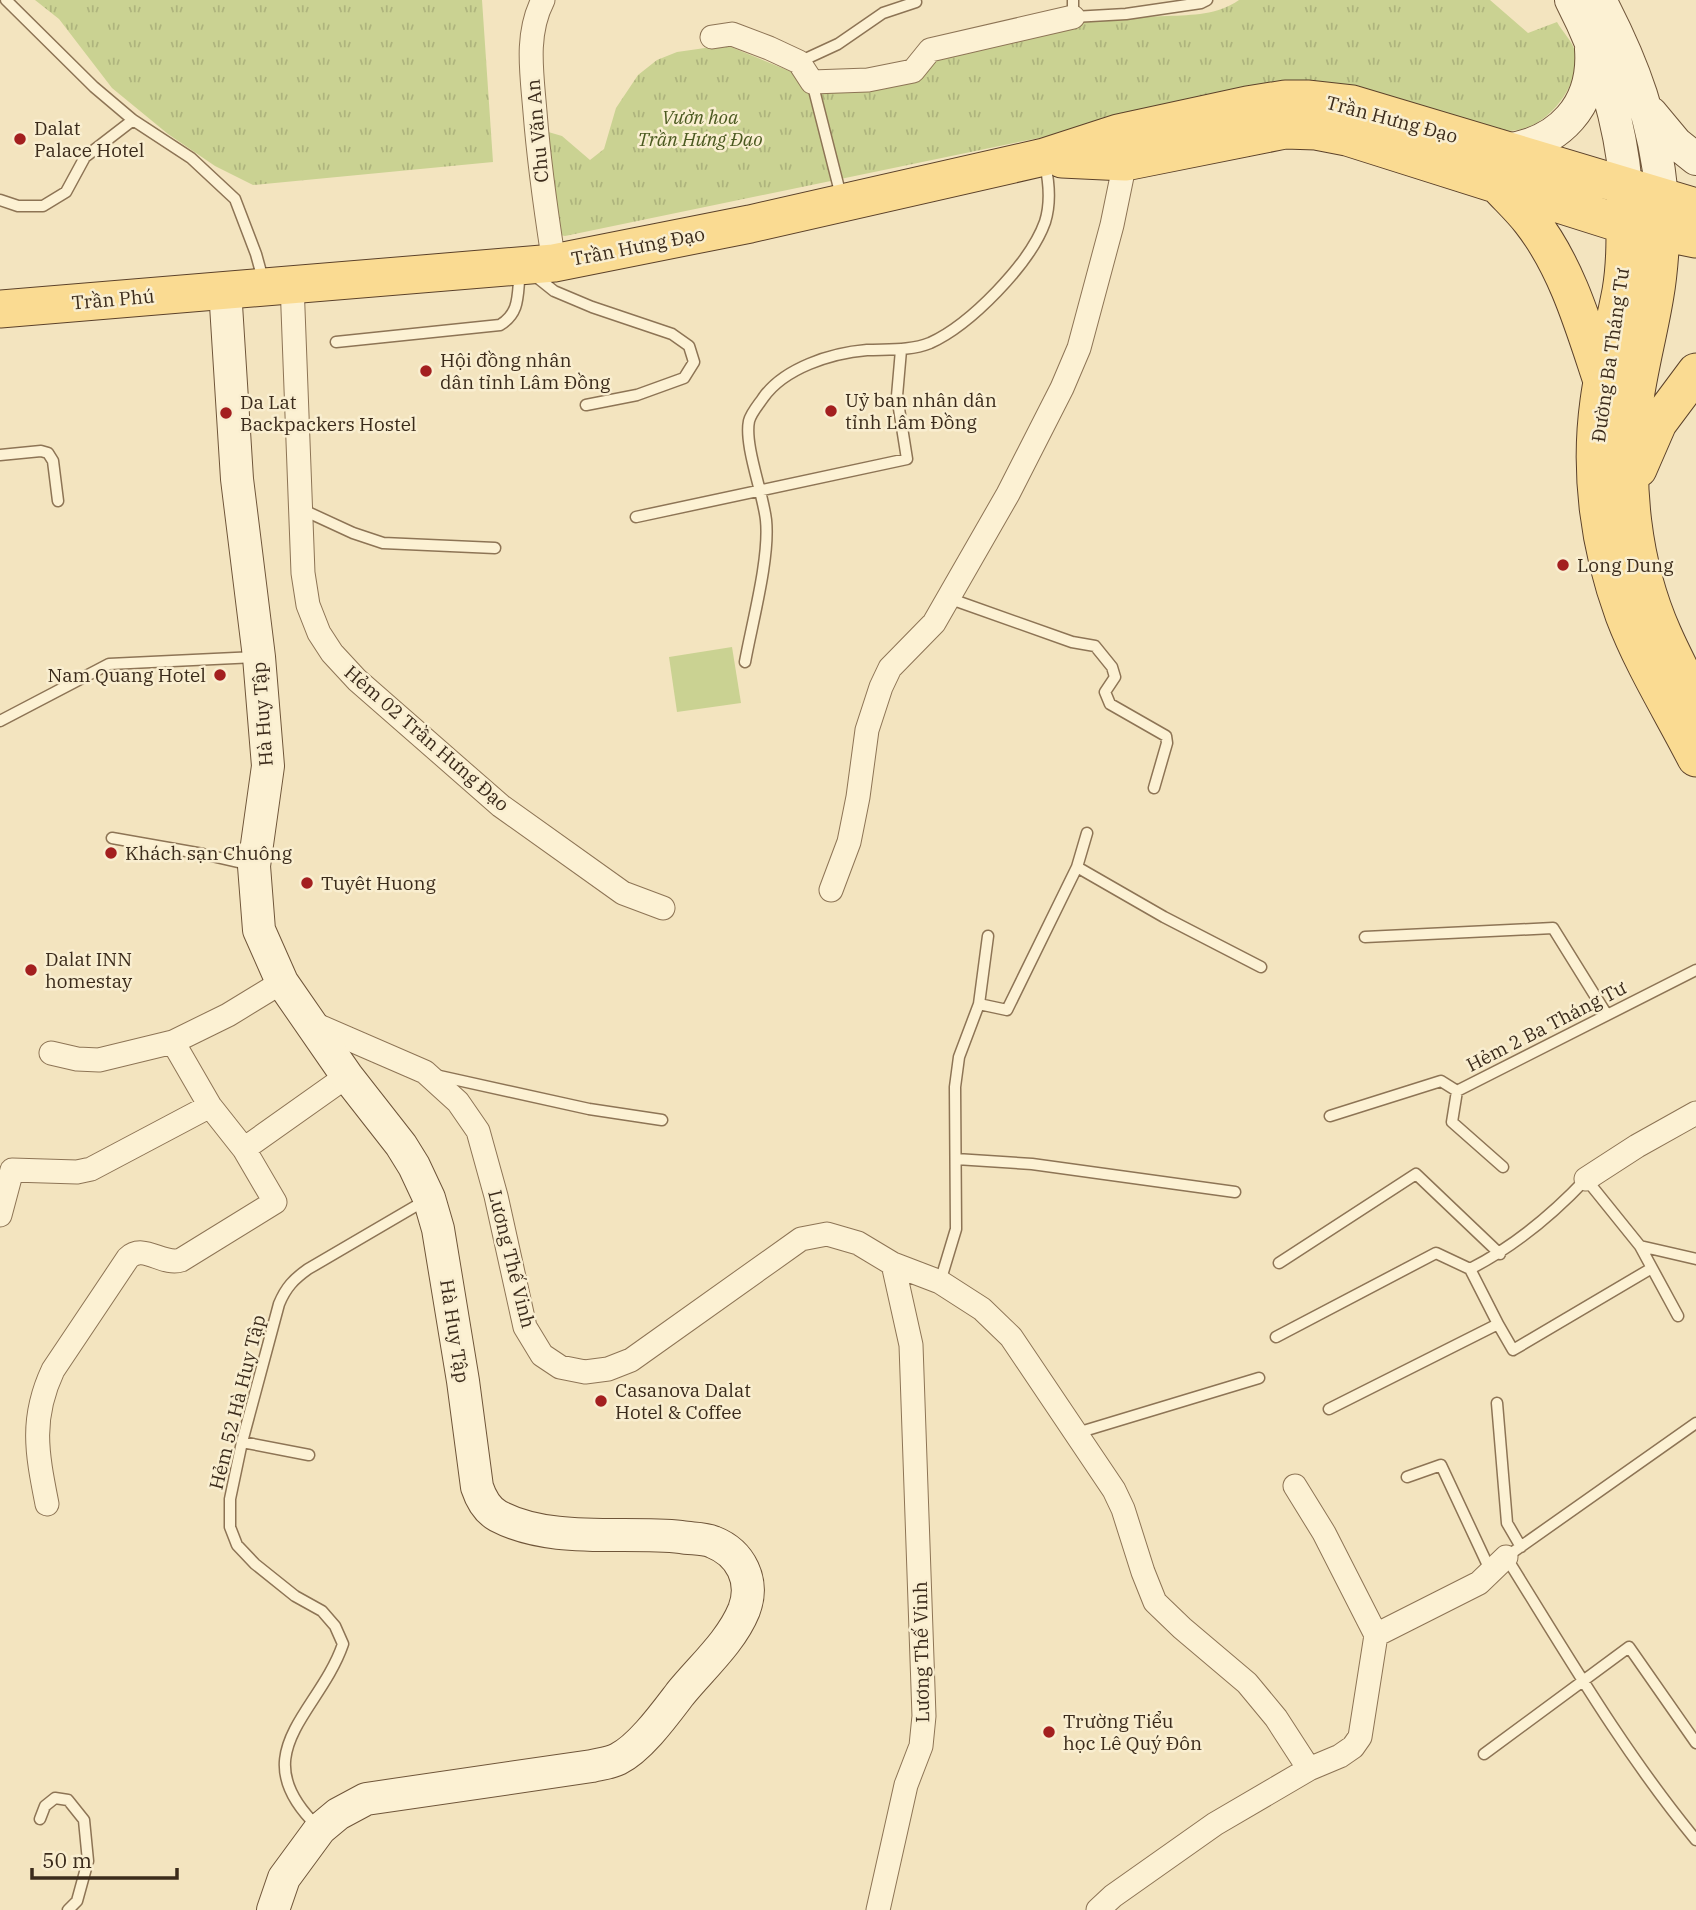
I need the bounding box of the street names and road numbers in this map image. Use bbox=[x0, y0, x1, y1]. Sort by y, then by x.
street label: Chu Văn An bbox=[521, 78, 553, 184]
street label: Trần Hưng Đạo bbox=[1323, 90, 1461, 148]
street label: Trần Hưng Đạo bbox=[569, 221, 707, 271]
street label: Đường Ba Tháng Tư bbox=[1586, 266, 1634, 444]
street label: Trần Phú bbox=[71, 283, 156, 315]
street label: Hẻm 02 Trần Hưng Đạo bbox=[340, 660, 514, 816]
street label: Hà Huy Tập bbox=[246, 661, 278, 767]
street label: Hẻm 2 Ba Tháng Tư bbox=[1462, 975, 1630, 1077]
street label: Lương Thế Vinh bbox=[483, 1187, 541, 1331]
street label: Hà Huy Tập bbox=[435, 1277, 475, 1385]
street label: Hẻm 52 Hà Huy Tập bbox=[204, 1312, 270, 1492]
street label: Lương Thế Vinh bbox=[908, 1581, 934, 1723]

